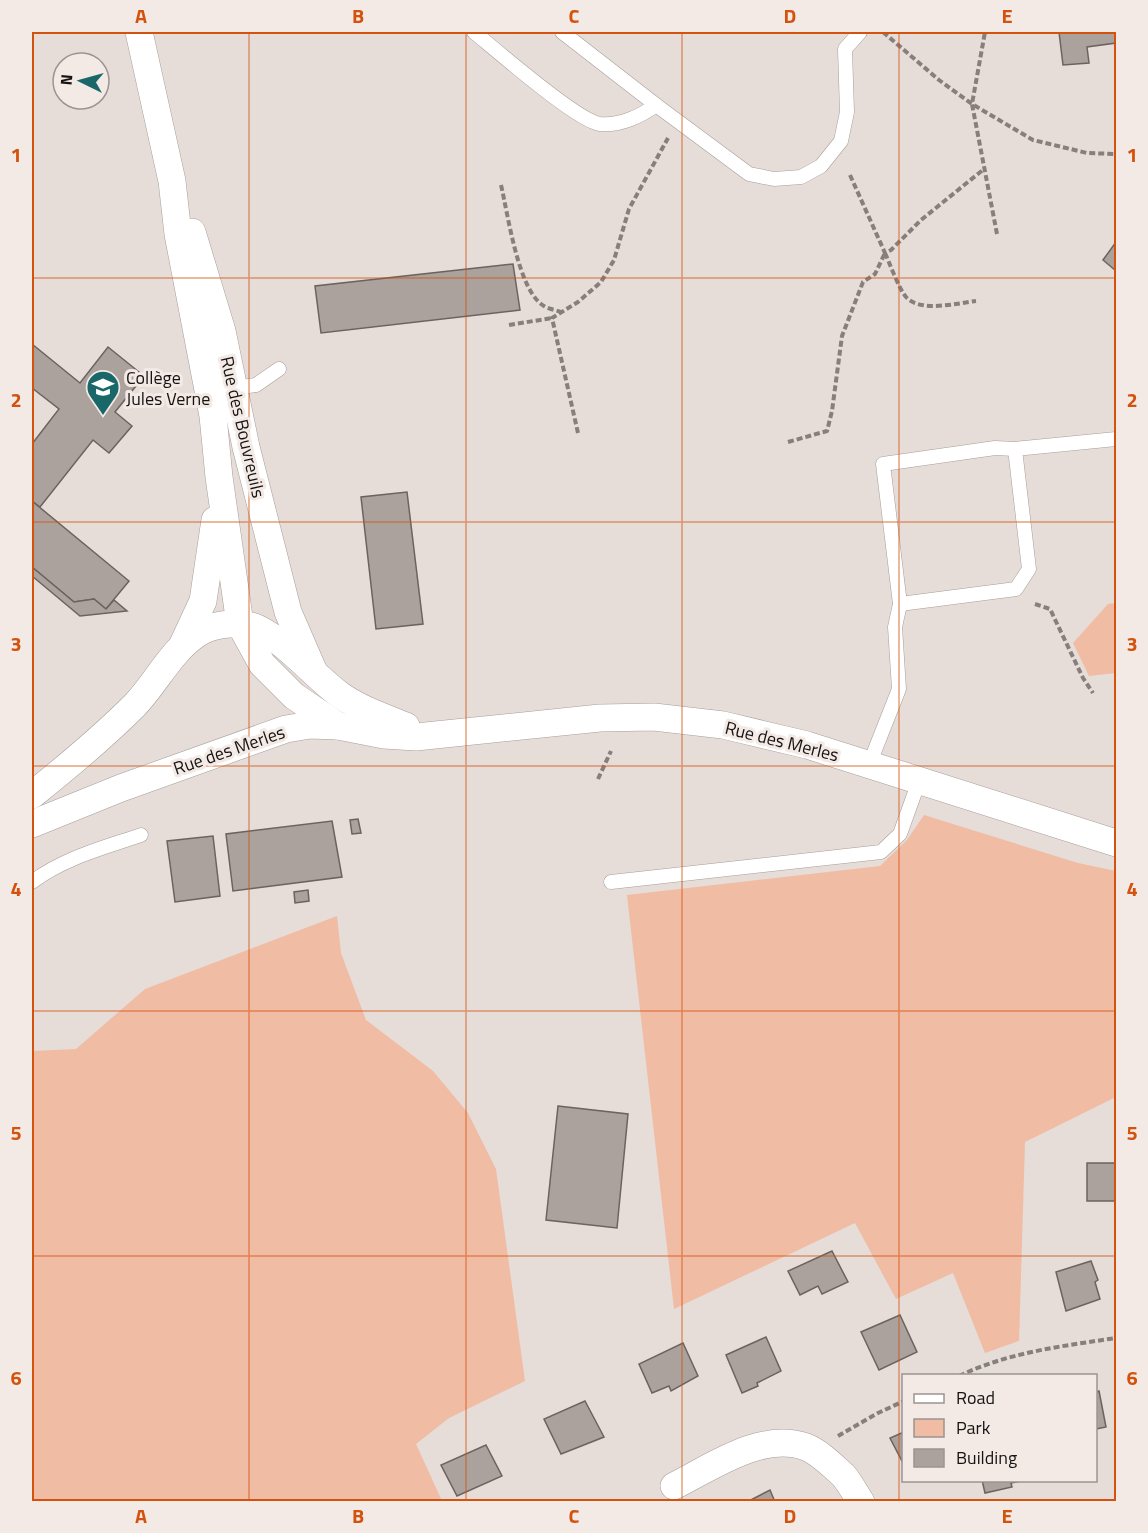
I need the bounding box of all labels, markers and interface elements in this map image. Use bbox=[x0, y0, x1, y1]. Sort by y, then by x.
text: A bbox=[135, 0, 147, 31]
text: B bbox=[352, 0, 364, 31]
text: C bbox=[569, 0, 580, 31]
text: D bbox=[784, 0, 796, 31]
text: E bbox=[1001, 0, 1013, 31]
north arrow bbox=[51, 51, 111, 111]
text: N bbox=[54, 73, 78, 86]
text: 1 bbox=[10, 139, 22, 170]
text: 1 bbox=[1126, 139, 1138, 170]
street label: Rue des Bouvreuils bbox=[214, 354, 272, 500]
place label: Collège Jules Verne bbox=[126, 364, 210, 412]
school or university icon: Collège Jules Verne bbox=[85, 369, 121, 416]
text: 2 bbox=[10, 384, 22, 415]
text: 2 bbox=[1126, 384, 1138, 415]
text: 3 bbox=[10, 628, 22, 659]
text: 3 bbox=[1126, 628, 1138, 659]
street label: Rue des Merles bbox=[722, 714, 842, 768]
street label: Rue des Merles bbox=[169, 718, 289, 782]
text: 4 bbox=[10, 873, 22, 904]
text: 4 bbox=[1126, 873, 1138, 904]
text: 5 bbox=[10, 1117, 22, 1148]
text: 5 bbox=[1126, 1117, 1138, 1148]
text: 6 bbox=[10, 1362, 22, 1393]
text: 6 bbox=[1126, 1362, 1138, 1393]
legend bbox=[902, 1374, 1097, 1482]
text: Road bbox=[956, 1384, 995, 1411]
text: Park bbox=[956, 1414, 991, 1441]
text: Building bbox=[956, 1444, 1017, 1471]
text: A bbox=[135, 1500, 147, 1531]
text: B bbox=[352, 1500, 364, 1531]
text: C bbox=[569, 1500, 580, 1531]
text: D bbox=[784, 1500, 796, 1531]
text: E bbox=[1001, 1500, 1013, 1531]

